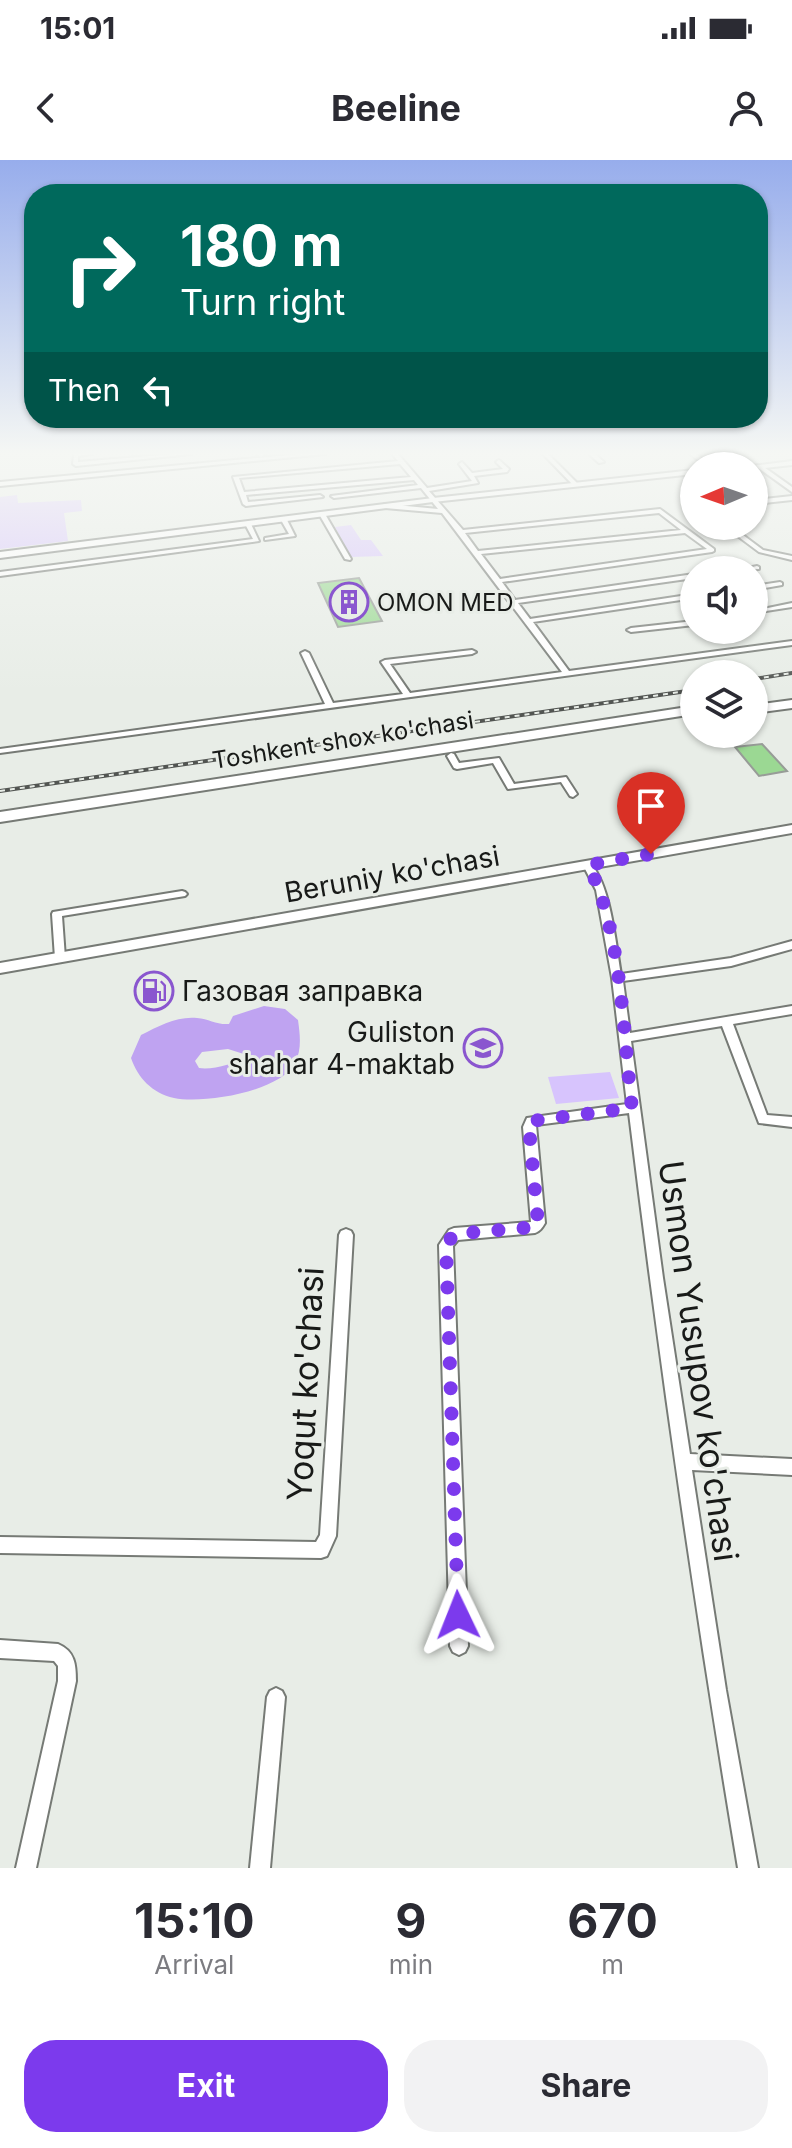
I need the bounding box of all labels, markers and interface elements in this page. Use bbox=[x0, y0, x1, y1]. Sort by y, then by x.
text: 15:01 bbox=[40, 10, 115, 46]
icon: back bbox=[24, 86, 68, 130]
text: Beeline bbox=[331, 86, 461, 130]
icon: person bbox=[724, 86, 768, 130]
text: 180 m bbox=[180, 212, 343, 280]
icon: right bbox=[48, 216, 152, 320]
text: Turn right bbox=[180, 280, 345, 324]
icon: left bbox=[136, 368, 180, 412]
text: Then bbox=[48, 372, 120, 408]
north arrow bbox=[680, 452, 768, 540]
map controls bbox=[680, 452, 768, 748]
button: sound bbox=[680, 556, 768, 644]
building icon: OMON MED bbox=[328, 581, 370, 623]
place label: OMON MED bbox=[377, 588, 514, 617]
button: layers bbox=[680, 660, 768, 748]
street label: Toshkent shox ko'chasi bbox=[210, 705, 476, 775]
pin bbox=[617, 772, 685, 854]
icon: arrive bbox=[629, 784, 673, 828]
street label: Beruniy ko'chasi bbox=[282, 838, 502, 910]
fuel station icon: Газовая заправка bbox=[133, 970, 175, 1012]
place label: Газовая заправка bbox=[182, 974, 423, 1008]
place label: Guliston shahar 4-maktab bbox=[228, 1015, 455, 1081]
school or university icon: Guliston shahar 4-maktab bbox=[462, 1027, 504, 1069]
street label: Usmon Yusupov ko'chasi bbox=[651, 1158, 747, 1564]
street label: Yoqut ko'chasi bbox=[278, 1266, 332, 1502]
position arrow bbox=[416, 1573, 500, 1657]
text: 15:10 bbox=[134, 1891, 255, 1950]
text: 9 bbox=[395, 1891, 426, 1950]
text: 670 bbox=[567, 1891, 658, 1950]
text: Arrival bbox=[154, 1949, 234, 1980]
text: min bbox=[389, 1949, 433, 1980]
text: m bbox=[601, 1949, 624, 1980]
button: Exit bbox=[24, 2040, 388, 2132]
button: Share bbox=[404, 2040, 768, 2132]

